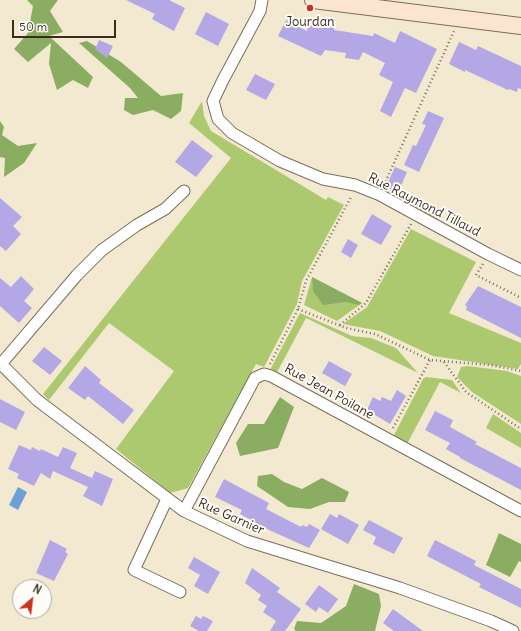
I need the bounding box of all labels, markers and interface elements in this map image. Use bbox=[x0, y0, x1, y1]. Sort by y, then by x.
marker: Jourdan bbox=[305, 3, 315, 13]
scale bar bbox=[14, 12, 118, 38]
place label: Jourdan bbox=[285, 14, 335, 30]
text: 50 m bbox=[19, 19, 47, 34]
street label: Rue Raymond Tillaud bbox=[365, 170, 483, 240]
street label: Rue Jean Poilane bbox=[281, 361, 377, 423]
street label: Rue Garnier bbox=[196, 496, 266, 538]
north arrow bbox=[12, 579, 52, 619]
text: N bbox=[31, 581, 44, 597]

